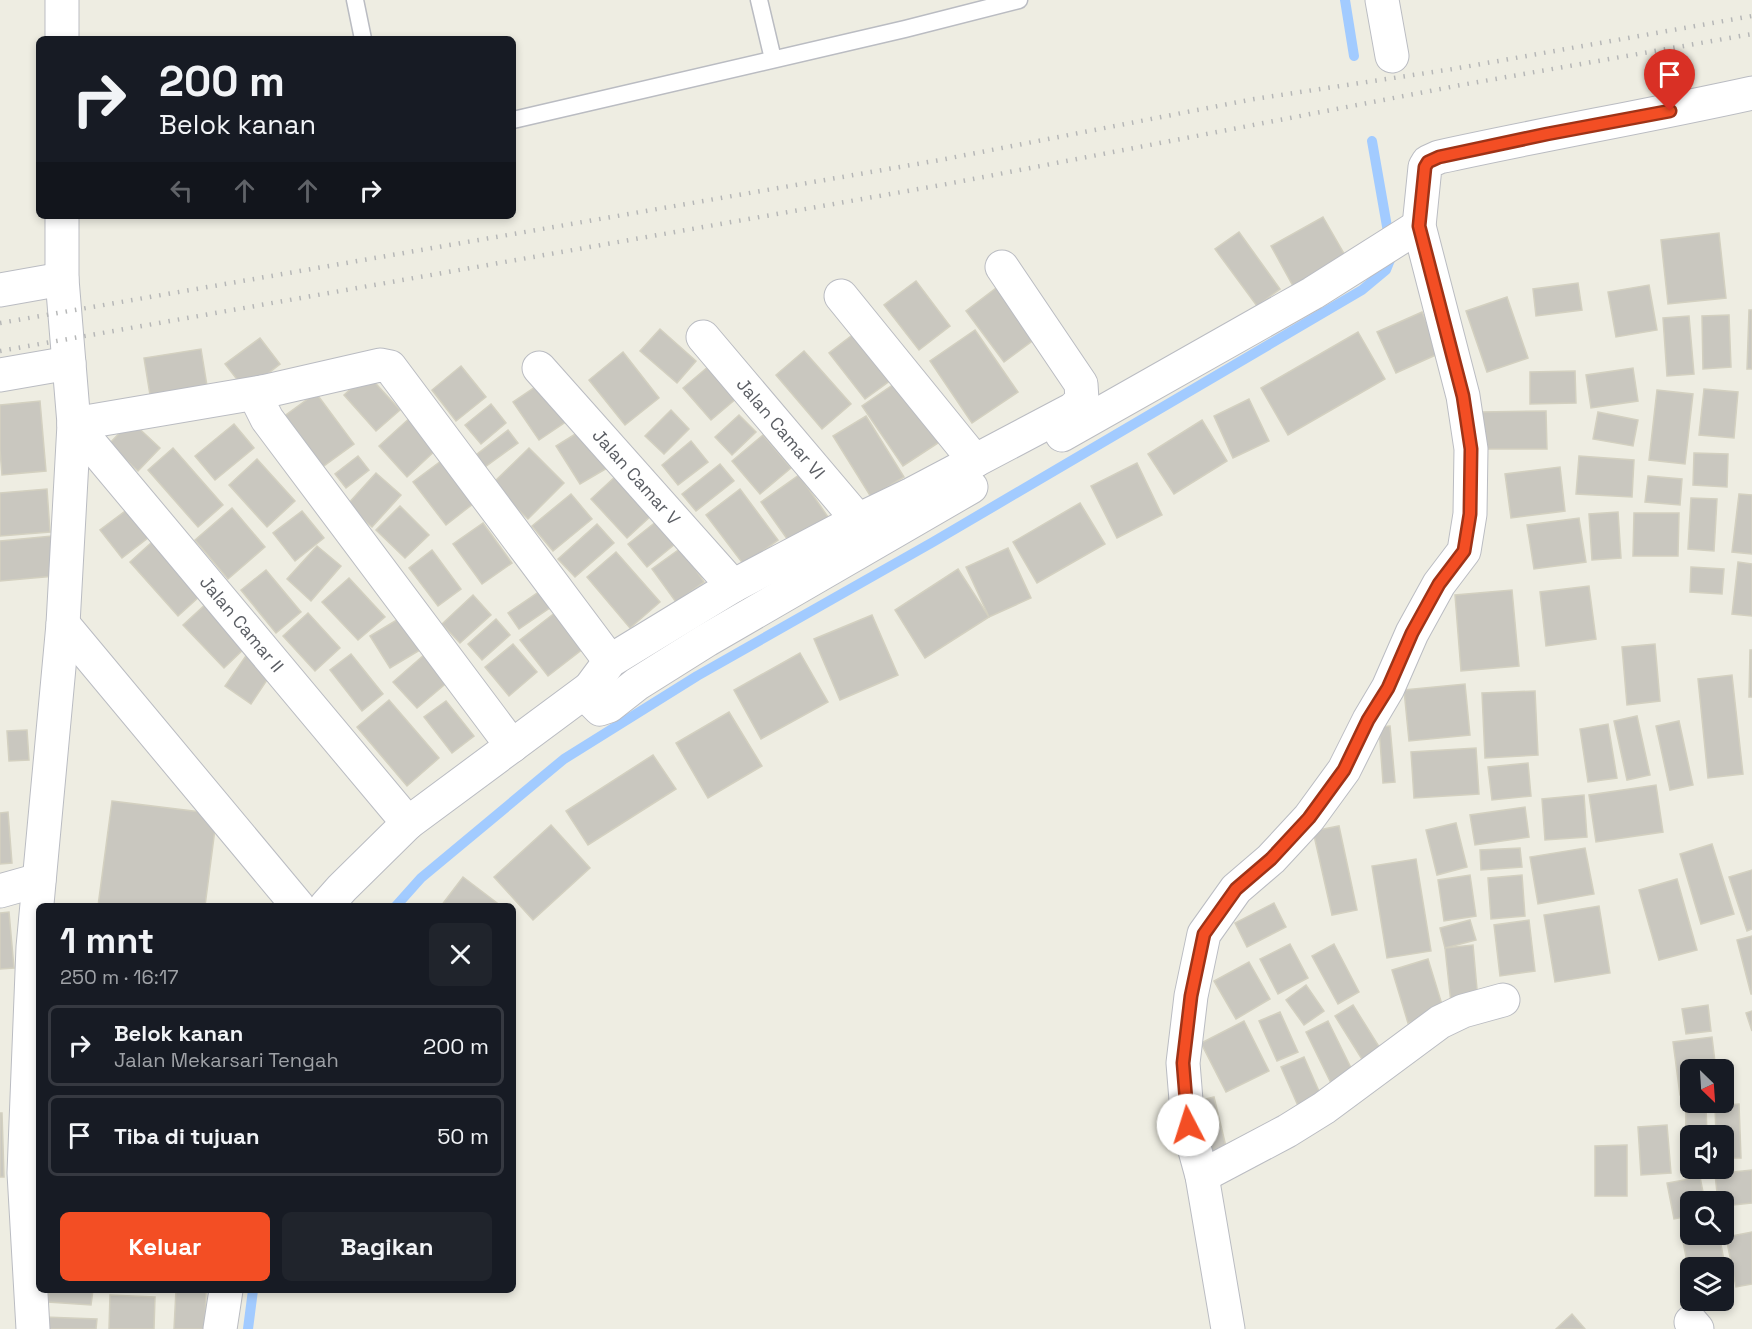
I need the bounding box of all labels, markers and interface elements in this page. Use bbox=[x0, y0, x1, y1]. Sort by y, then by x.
pin bbox=[1644, 49, 1695, 111]
text: 200 m bbox=[159, 55, 285, 108]
icon: arrive bbox=[1653, 58, 1686, 91]
icon: right bbox=[60, 60, 138, 138]
text: Belok kanan bbox=[159, 107, 316, 142]
icon: left bbox=[165, 174, 198, 207]
icon: ahead bbox=[228, 174, 261, 207]
icon: ahead bbox=[291, 174, 324, 207]
icon: right bbox=[354, 174, 387, 207]
street label: Jalan Camar VI bbox=[732, 373, 830, 484]
street label: Jalan Camar V bbox=[588, 424, 685, 530]
street label: Jalan Camar II bbox=[195, 571, 289, 677]
text: 1 mnt bbox=[60, 918, 154, 964]
button: close bbox=[429, 923, 492, 986]
text: 250 m · 16:17 bbox=[60, 964, 179, 990]
text: Belok kanan bbox=[114, 1019, 243, 1047]
icon: right bbox=[63, 1029, 96, 1062]
text: 200 m bbox=[423, 1032, 489, 1060]
text: Jalan Mekarsari Tengah bbox=[114, 1047, 339, 1073]
north arrow bbox=[1680, 1059, 1734, 1113]
map controls bbox=[1680, 1059, 1734, 1311]
position arrow bbox=[1156, 1093, 1220, 1157]
icon: arrive bbox=[63, 1119, 96, 1152]
text: Tiba di tujuan bbox=[114, 1122, 260, 1150]
text: 50 m bbox=[437, 1122, 489, 1150]
button: sound bbox=[1680, 1125, 1734, 1179]
button: search bbox=[1680, 1191, 1734, 1245]
button: Keluar bbox=[60, 1212, 270, 1281]
button: Bagikan bbox=[282, 1212, 492, 1281]
button: layers bbox=[1680, 1257, 1734, 1311]

